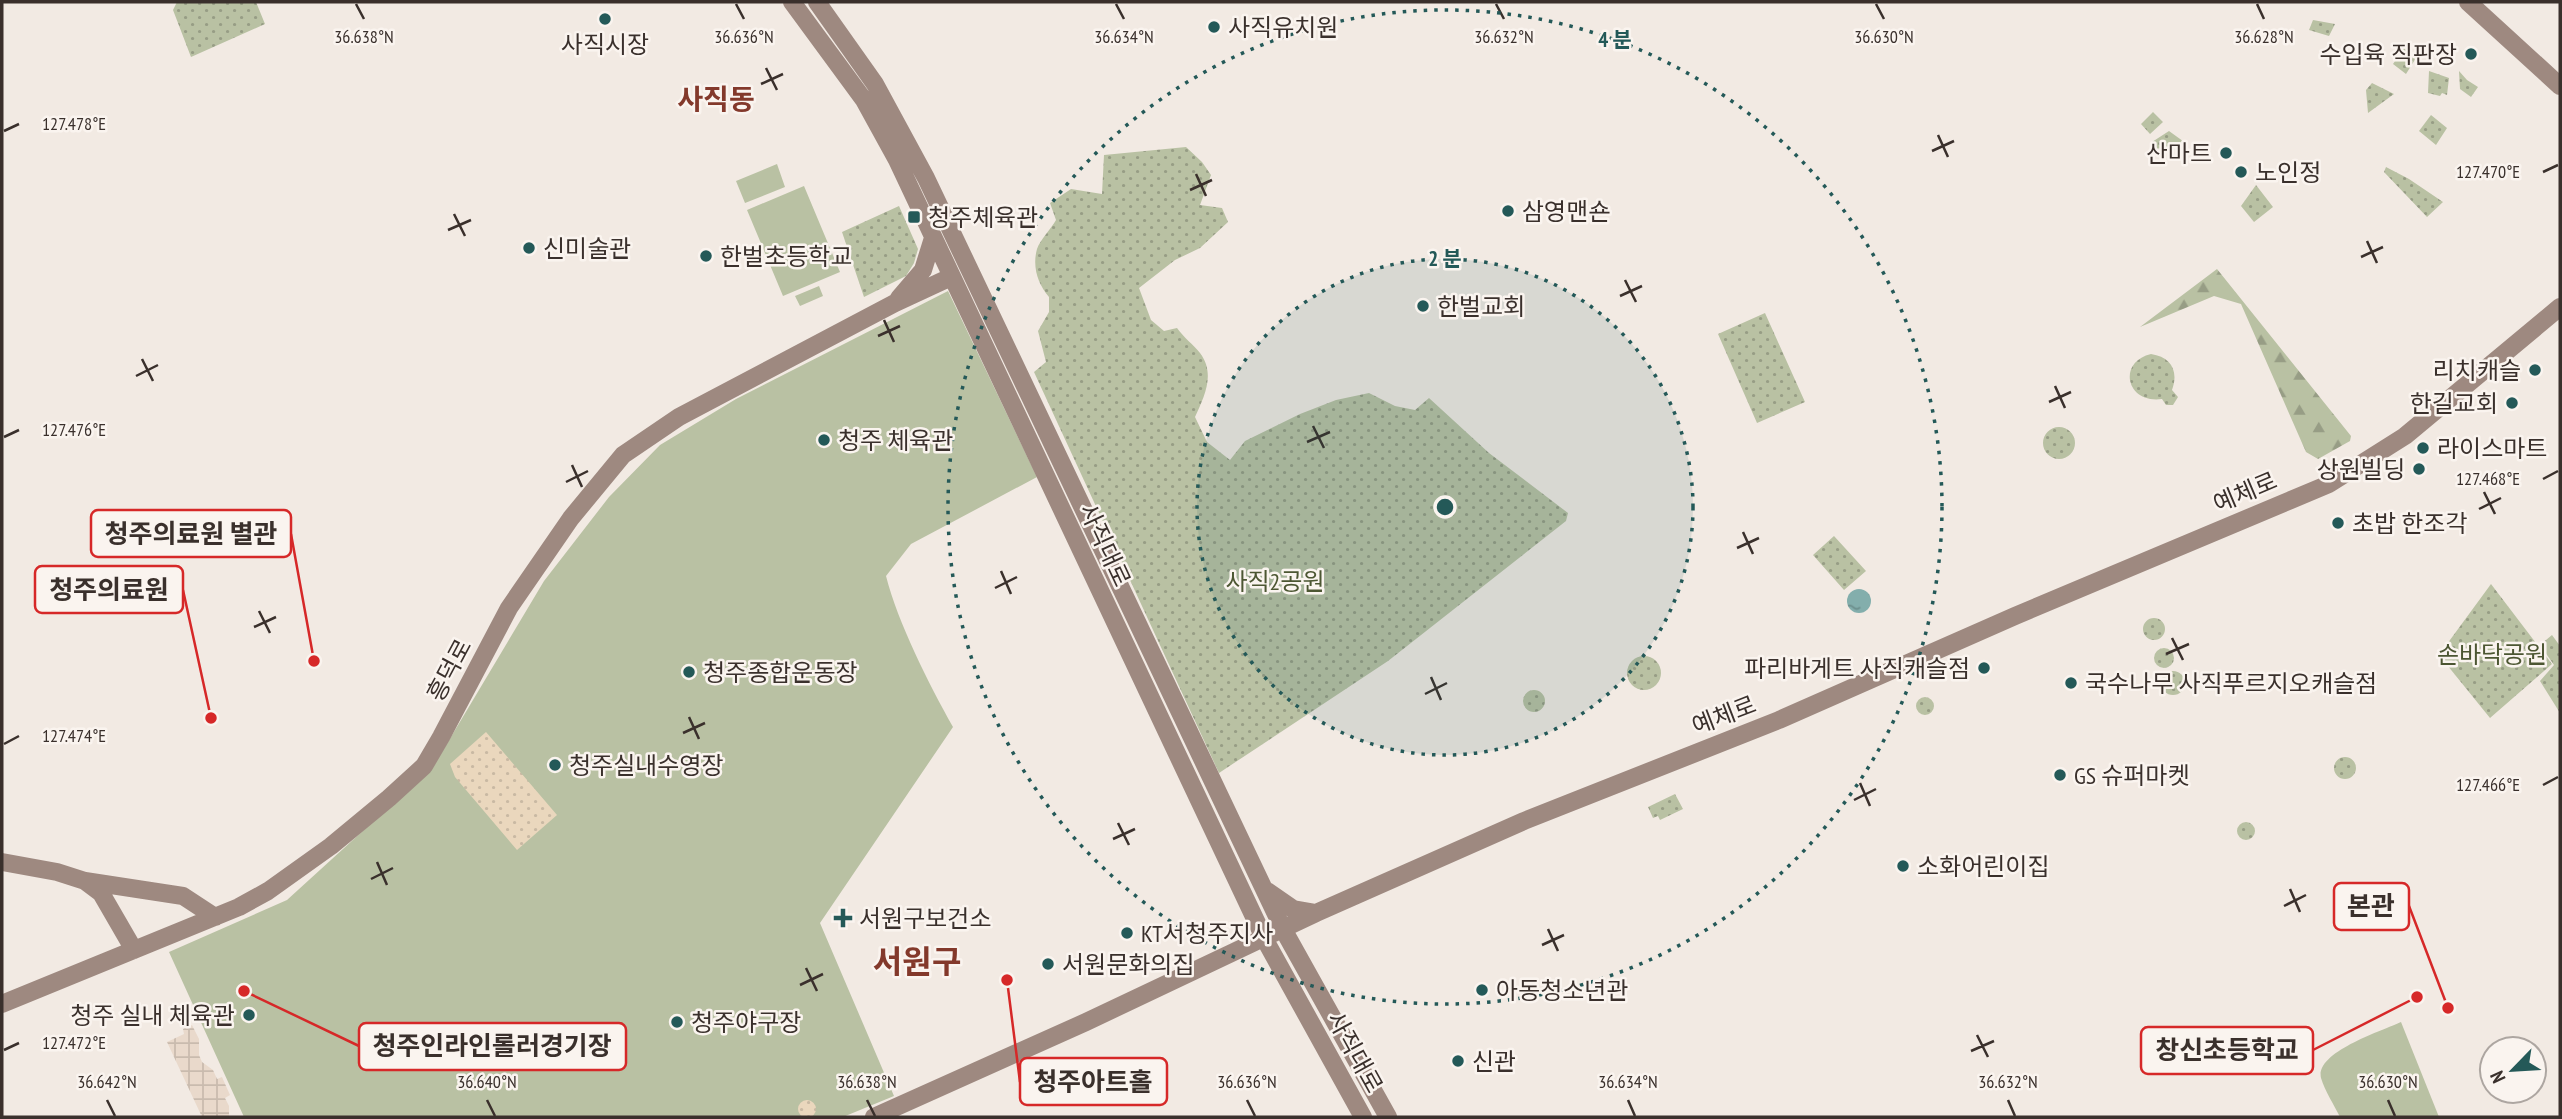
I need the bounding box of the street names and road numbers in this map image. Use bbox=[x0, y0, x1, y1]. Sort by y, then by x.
street label: 예체로 bbox=[2208, 465, 2282, 519]
street label: 사직대로 bbox=[1072, 498, 1138, 592]
street label: 흥덕로 bbox=[420, 633, 478, 707]
street label: 예체로 bbox=[1688, 689, 1760, 741]
street label: 사직대로 bbox=[1320, 1006, 1390, 1098]

